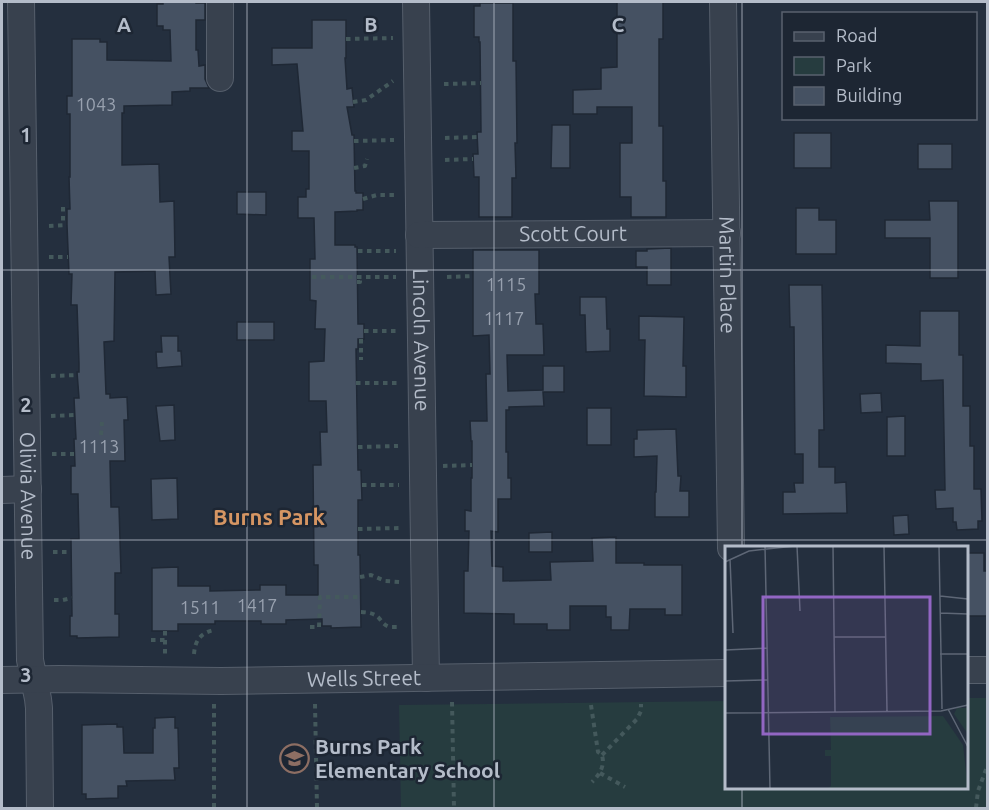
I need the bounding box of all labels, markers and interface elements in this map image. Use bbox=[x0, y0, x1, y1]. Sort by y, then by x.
legend bbox=[782, 12, 977, 120]
text: A bbox=[117, 13, 131, 36]
text: B bbox=[364, 13, 378, 36]
text: C bbox=[612, 13, 625, 36]
text: Road bbox=[836, 25, 878, 45]
text: Park bbox=[836, 55, 872, 75]
text: Building bbox=[836, 85, 902, 105]
house number: 1043 bbox=[76, 94, 116, 114]
text: 1 bbox=[20, 123, 32, 146]
street label: Martin Place bbox=[715, 216, 741, 334]
street label: Scott Court bbox=[519, 221, 627, 245]
street label: Lincoln Avenue bbox=[409, 268, 435, 412]
house number: 1115 bbox=[486, 274, 526, 294]
house number: 1117 bbox=[484, 308, 524, 328]
text: 2 bbox=[20, 393, 32, 416]
street label: Olivia Avenue bbox=[16, 431, 42, 560]
house number: 1113 bbox=[79, 436, 119, 456]
district label: Burns Park bbox=[213, 504, 326, 529]
inset map bbox=[725, 546, 968, 789]
house number: 1417 bbox=[237, 595, 277, 615]
house number: 1511 bbox=[180, 597, 220, 617]
text: 3 bbox=[20, 663, 32, 686]
street label: Wells Street bbox=[307, 665, 421, 691]
place label: Burns Park Elementary School bbox=[315, 734, 500, 782]
school or university icon: Burns Park Elementary School bbox=[278, 743, 310, 775]

